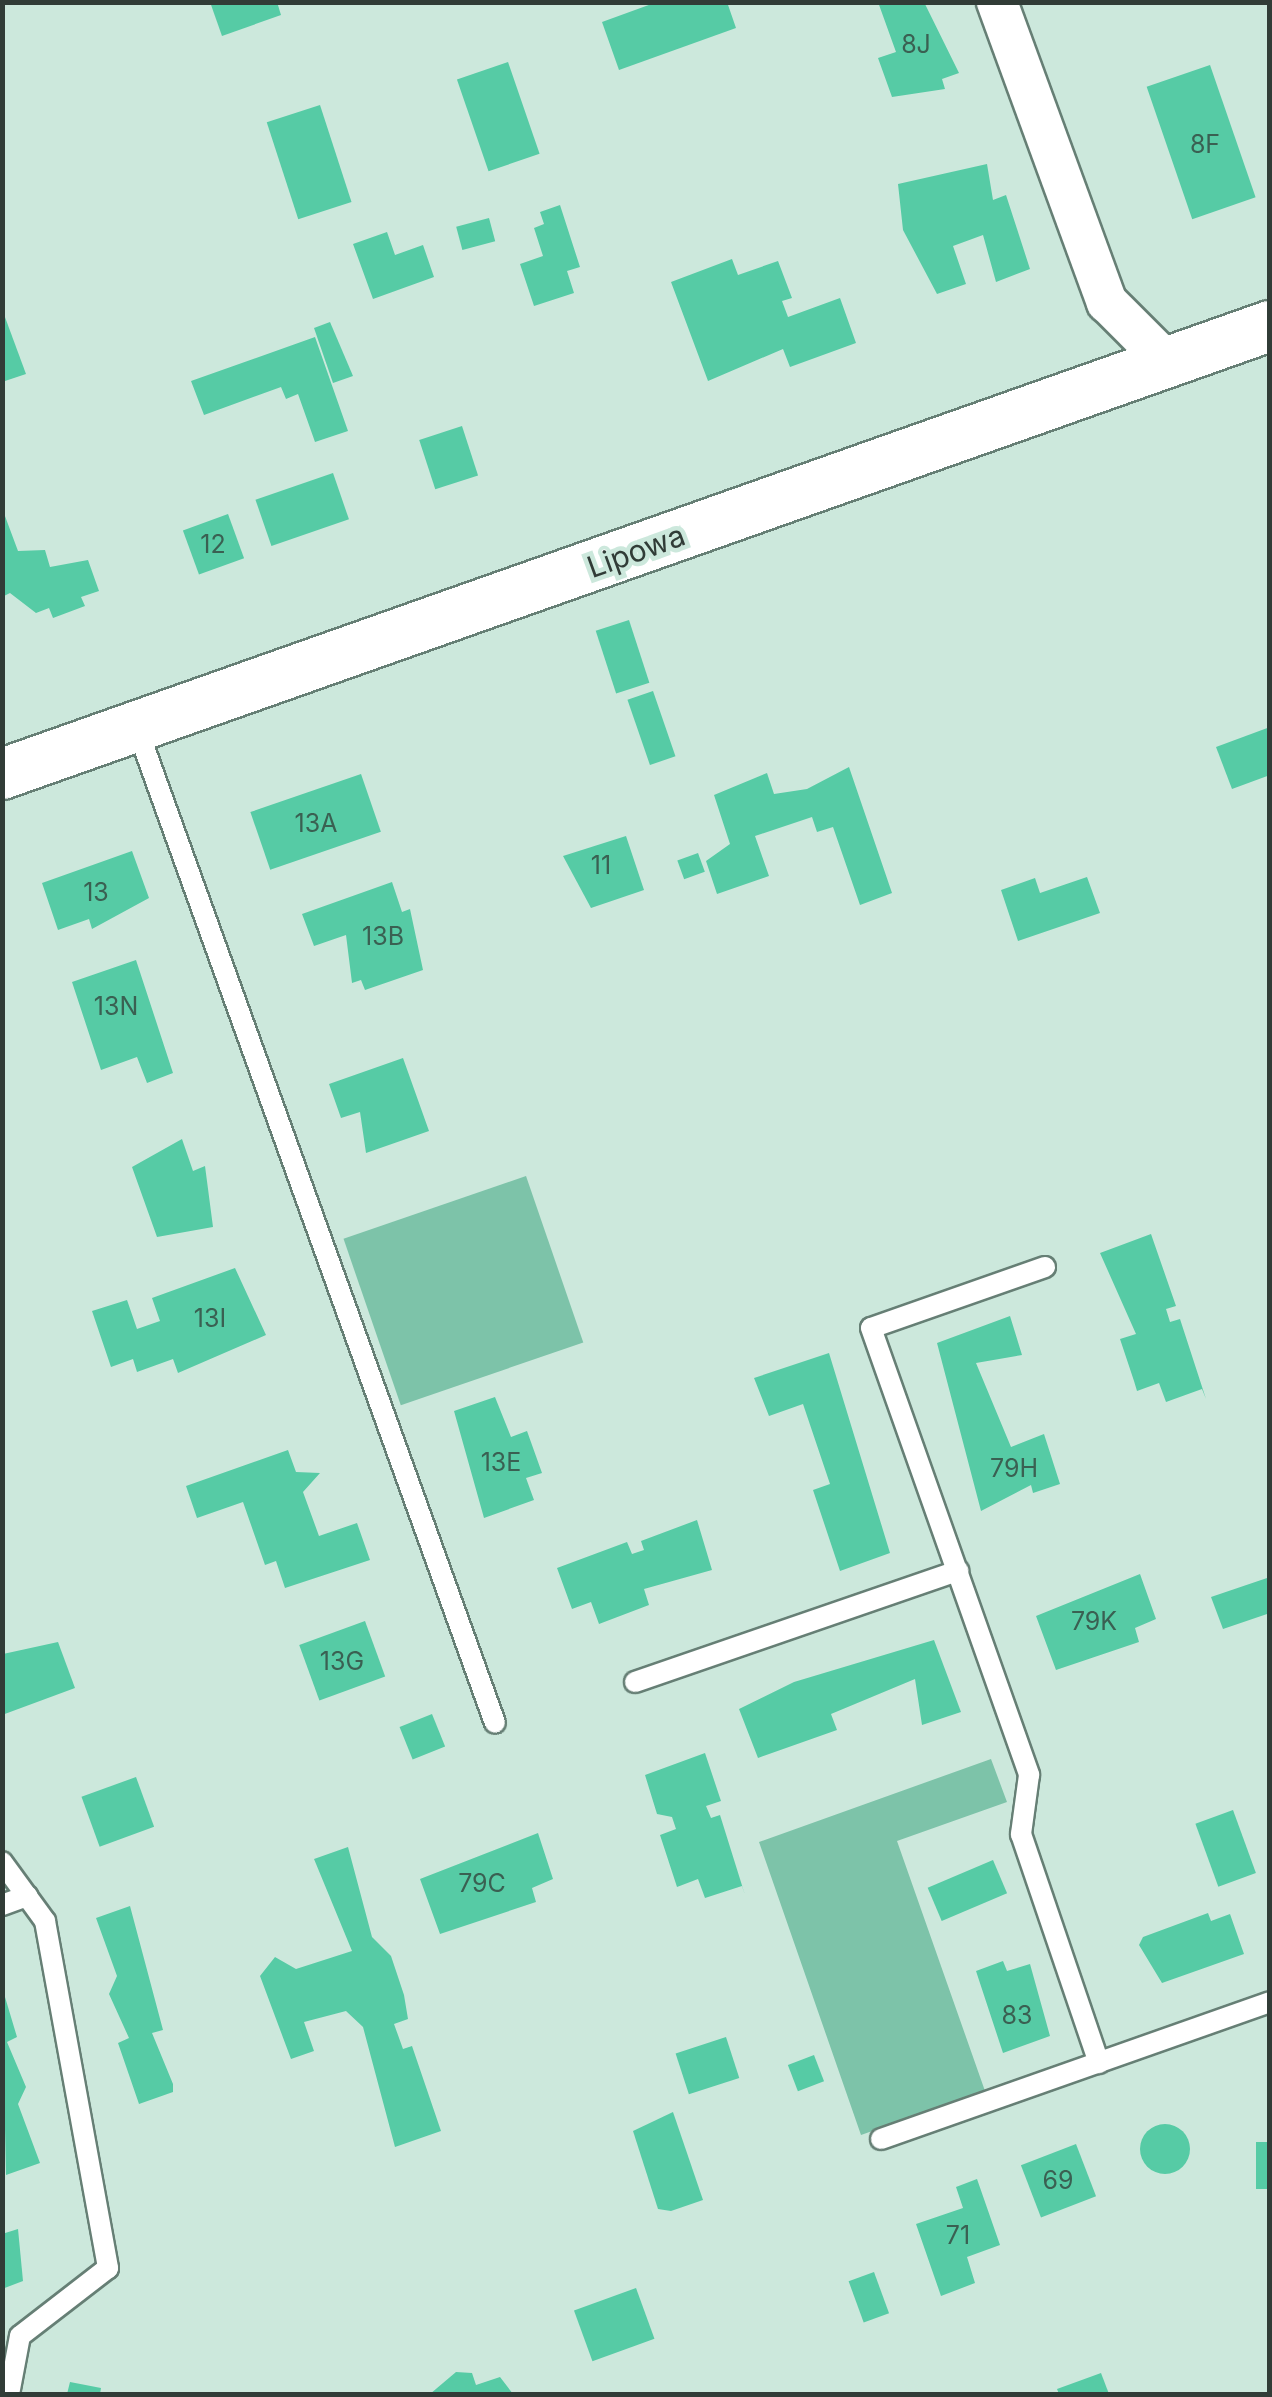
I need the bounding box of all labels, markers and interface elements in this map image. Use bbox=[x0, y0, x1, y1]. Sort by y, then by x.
house number: 8J bbox=[901, 29, 931, 59]
house number: 8F bbox=[1190, 129, 1220, 159]
street label: Lipowa bbox=[582, 517, 690, 585]
house number: 12 bbox=[200, 529, 226, 559]
house number: 13A bbox=[295, 808, 337, 838]
house number: 11 bbox=[591, 850, 611, 880]
house number: 13 bbox=[83, 877, 109, 907]
house number: 13B bbox=[362, 921, 404, 951]
house number: 13N bbox=[94, 991, 138, 1021]
house number: 13I bbox=[194, 1303, 226, 1333]
house number: 13E bbox=[481, 1447, 521, 1477]
house number: 79H bbox=[990, 1453, 1038, 1483]
house number: 79K bbox=[1071, 1606, 1117, 1636]
house number: 13G bbox=[320, 1646, 364, 1676]
house number: 79C bbox=[458, 1868, 506, 1898]
house number: 83 bbox=[1002, 2000, 1032, 2030]
house number: 69 bbox=[1042, 2165, 1074, 2195]
house number: 71 bbox=[946, 2220, 970, 2250]

